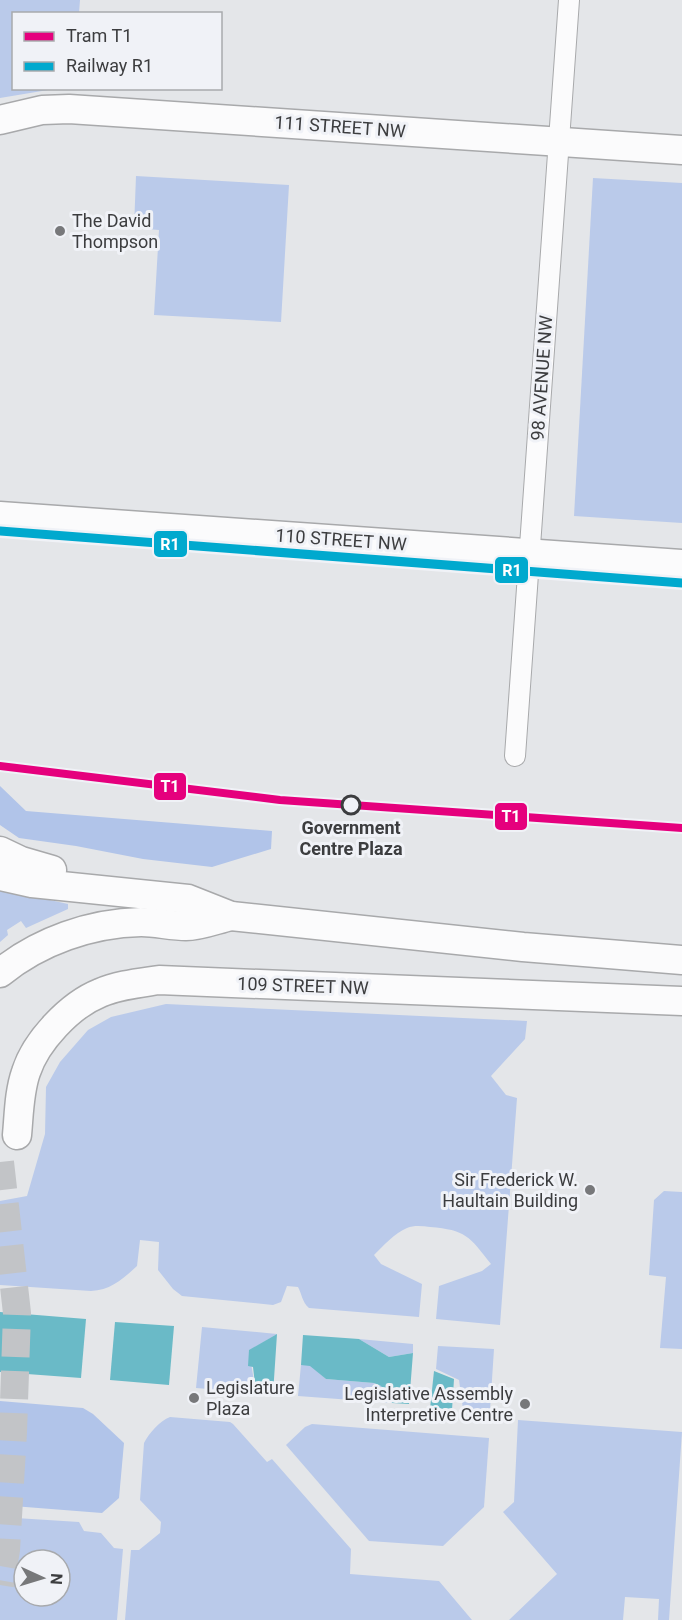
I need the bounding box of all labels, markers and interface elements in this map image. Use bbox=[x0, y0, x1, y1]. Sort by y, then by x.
legend bbox=[12, 12, 222, 90]
text: Tram T1 bbox=[66, 25, 132, 46]
text: Railway R1 bbox=[66, 55, 153, 76]
street label: 111 STREET NW bbox=[274, 111, 406, 142]
place label: The David Thompson bbox=[72, 210, 158, 252]
marker: The David Thompson bbox=[53, 224, 67, 238]
street label: 98 AVENUE NW bbox=[527, 315, 556, 441]
street label: 110 STREET NW bbox=[275, 524, 407, 555]
line badge: R1 bbox=[153, 530, 188, 558]
text: R1 bbox=[160, 535, 180, 554]
line badge: R1 bbox=[494, 556, 529, 584]
text: R1 bbox=[502, 561, 522, 580]
line badge: T1 bbox=[153, 772, 187, 801]
text: T1 bbox=[160, 777, 180, 796]
marker: Government Centre Plaza bbox=[341, 795, 361, 815]
line badge: T1 bbox=[494, 802, 528, 831]
text: T1 bbox=[501, 807, 521, 826]
place label: Government Centre Plaza bbox=[299, 817, 403, 859]
street label: 109 STREET NW bbox=[237, 973, 369, 998]
place label: Sir Frederick W. Haultain Building bbox=[442, 1169, 578, 1211]
marker: Sir Frederick W. Haultain Building bbox=[583, 1183, 597, 1197]
place label: Legislature Plaza bbox=[206, 1377, 294, 1419]
place label: Legislative Assembly Interpretive Centre bbox=[344, 1383, 513, 1425]
marker: Legislature Plaza bbox=[187, 1391, 201, 1405]
marker: Legislative Assembly Interpretive Centre bbox=[518, 1397, 532, 1411]
north arrow bbox=[12, 1548, 72, 1608]
text: N bbox=[47, 1573, 66, 1585]

